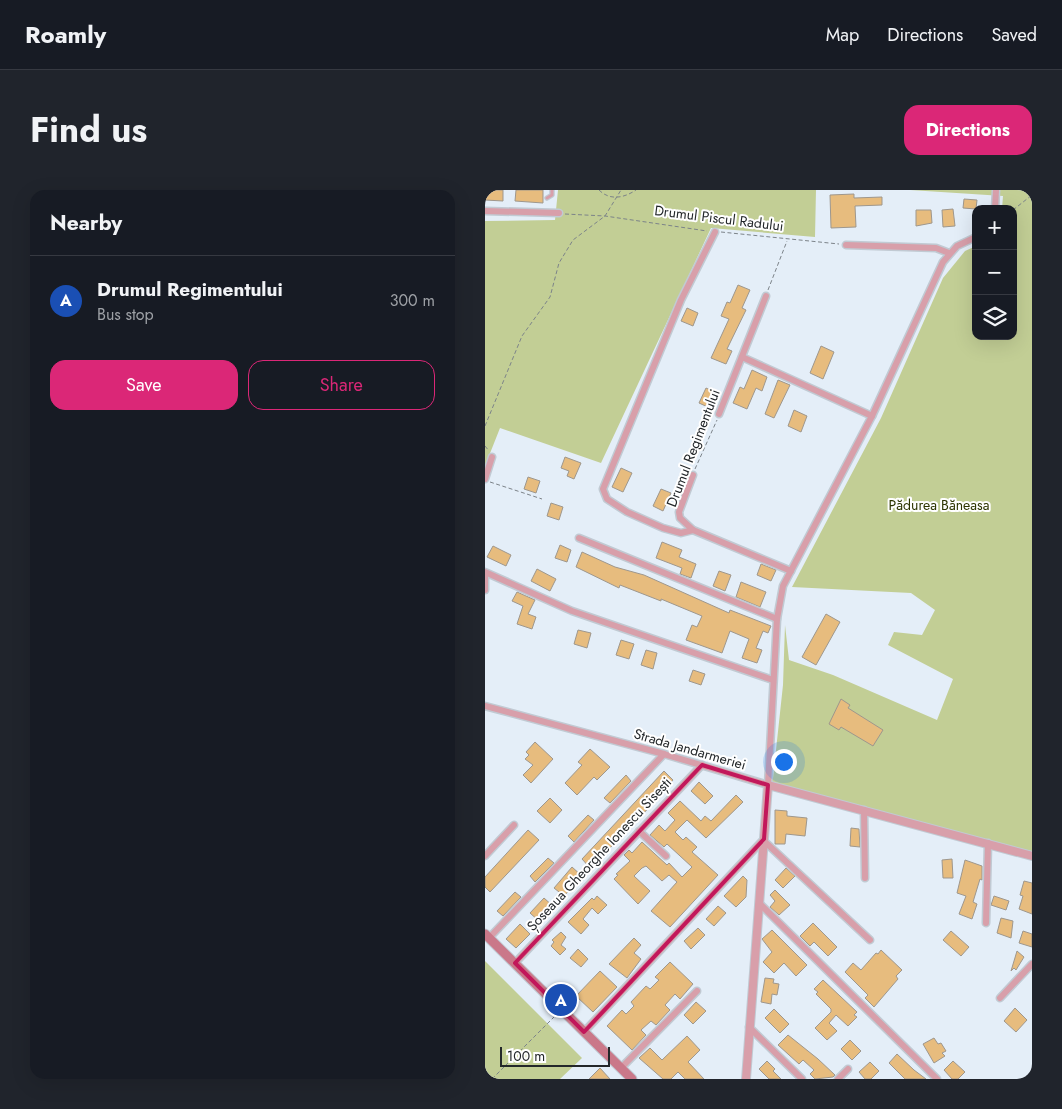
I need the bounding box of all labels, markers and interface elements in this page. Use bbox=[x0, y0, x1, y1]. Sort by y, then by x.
text: Roamly bbox=[25, 17, 106, 52]
text: Map bbox=[826, 22, 859, 48]
text: Directions bbox=[887, 22, 963, 48]
text: Saved bbox=[991, 22, 1037, 48]
text: Find us bbox=[30, 105, 147, 155]
button: Directions bbox=[904, 105, 1032, 155]
street label: Drumul Piscul Radului bbox=[653, 200, 785, 236]
map controls bbox=[972, 205, 1017, 340]
button: + bbox=[972, 205, 1017, 250]
text: Nearby bbox=[50, 208, 122, 238]
button: − bbox=[972, 250, 1017, 295]
text: Drumul Regimentului bbox=[97, 276, 283, 303]
text: A bbox=[60, 289, 72, 312]
text: 300 m bbox=[390, 289, 435, 312]
button: layers bbox=[972, 295, 1017, 340]
text: Bus stop bbox=[97, 303, 154, 326]
button: Save bbox=[50, 360, 238, 410]
button: Share bbox=[248, 360, 435, 410]
street label: Drumul Regimentului bbox=[661, 386, 725, 510]
park label: Pădurea Băneasa bbox=[889, 495, 989, 515]
street label: Strada Jandarmeriei bbox=[632, 723, 748, 775]
your location bbox=[771, 749, 797, 775]
street label: Șoseaua Gheorghe Ionescu Sisești bbox=[522, 773, 677, 936]
pin: A bbox=[545, 981, 577, 1019]
scale bar bbox=[500, 1044, 610, 1067]
text: 100 m bbox=[507, 1046, 545, 1066]

